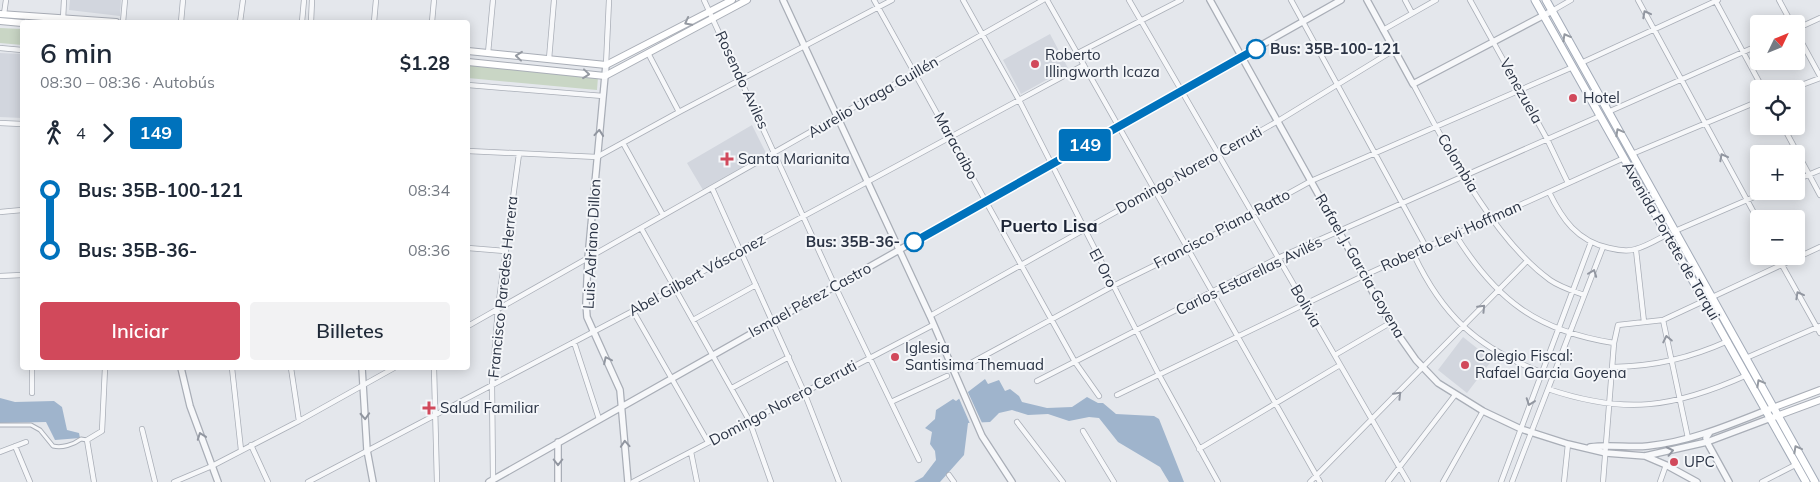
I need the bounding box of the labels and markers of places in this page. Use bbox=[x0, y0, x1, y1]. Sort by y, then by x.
marker: Bus: 35B-100-121 bbox=[1246, 39, 1266, 59]
place label: Bus: 35B-100-121 bbox=[1270, 39, 1400, 58]
place label: Roberto Illingworth Icaza bbox=[1045, 45, 1160, 81]
marker: Roberto Illingworth Icaza bbox=[1029, 58, 1041, 70]
place label: Hotel bbox=[1583, 88, 1620, 107]
marker: Hotel bbox=[1567, 92, 1579, 104]
place label: Santa Marianita bbox=[738, 149, 850, 168]
marker: Santa Marianita bbox=[720, 152, 734, 166]
place label: Bus: 35B-36- bbox=[806, 232, 900, 251]
marker: Bus: 35B-36- bbox=[904, 232, 924, 252]
place label: Iglesia Santisima Themuad bbox=[905, 338, 1044, 374]
place label: Colegio Fiscal: Rafael Garcia Goyena bbox=[1475, 346, 1626, 382]
marker: Iglesia Santisima Themuad bbox=[889, 351, 901, 363]
marker: Colegio Fiscal: Rafael Garcia Goyena bbox=[1459, 359, 1471, 371]
place label: Salud Familiar bbox=[440, 398, 539, 417]
marker: Salud Familiar bbox=[422, 401, 436, 415]
place label: UPC bbox=[1684, 452, 1715, 471]
marker: UPC bbox=[1668, 456, 1680, 468]

